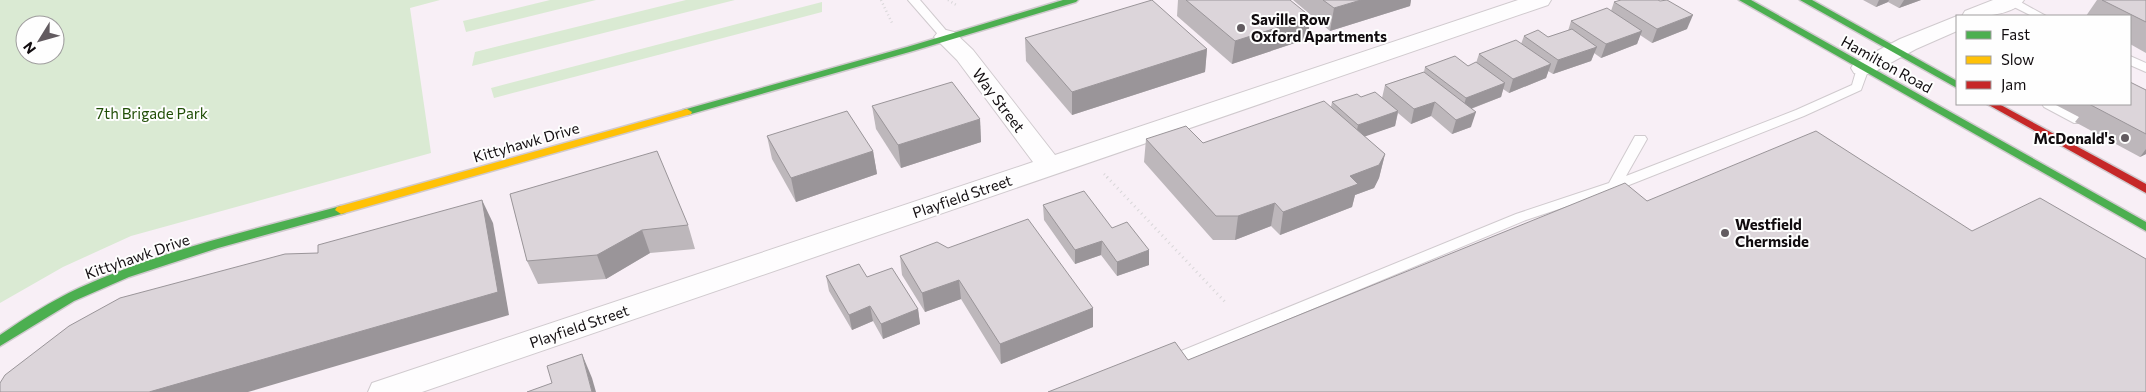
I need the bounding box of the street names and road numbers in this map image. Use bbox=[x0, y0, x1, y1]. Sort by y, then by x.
street label: Hamilton Road bbox=[1838, 32, 1936, 96]
street label: Way Street bbox=[969, 65, 1029, 135]
street label: Kittyhawk Drive bbox=[471, 118, 581, 166]
street label: Playfield Street bbox=[910, 171, 1014, 221]
street label: Kittyhawk Drive bbox=[82, 230, 192, 282]
street label: Playfield Street bbox=[527, 301, 631, 351]

